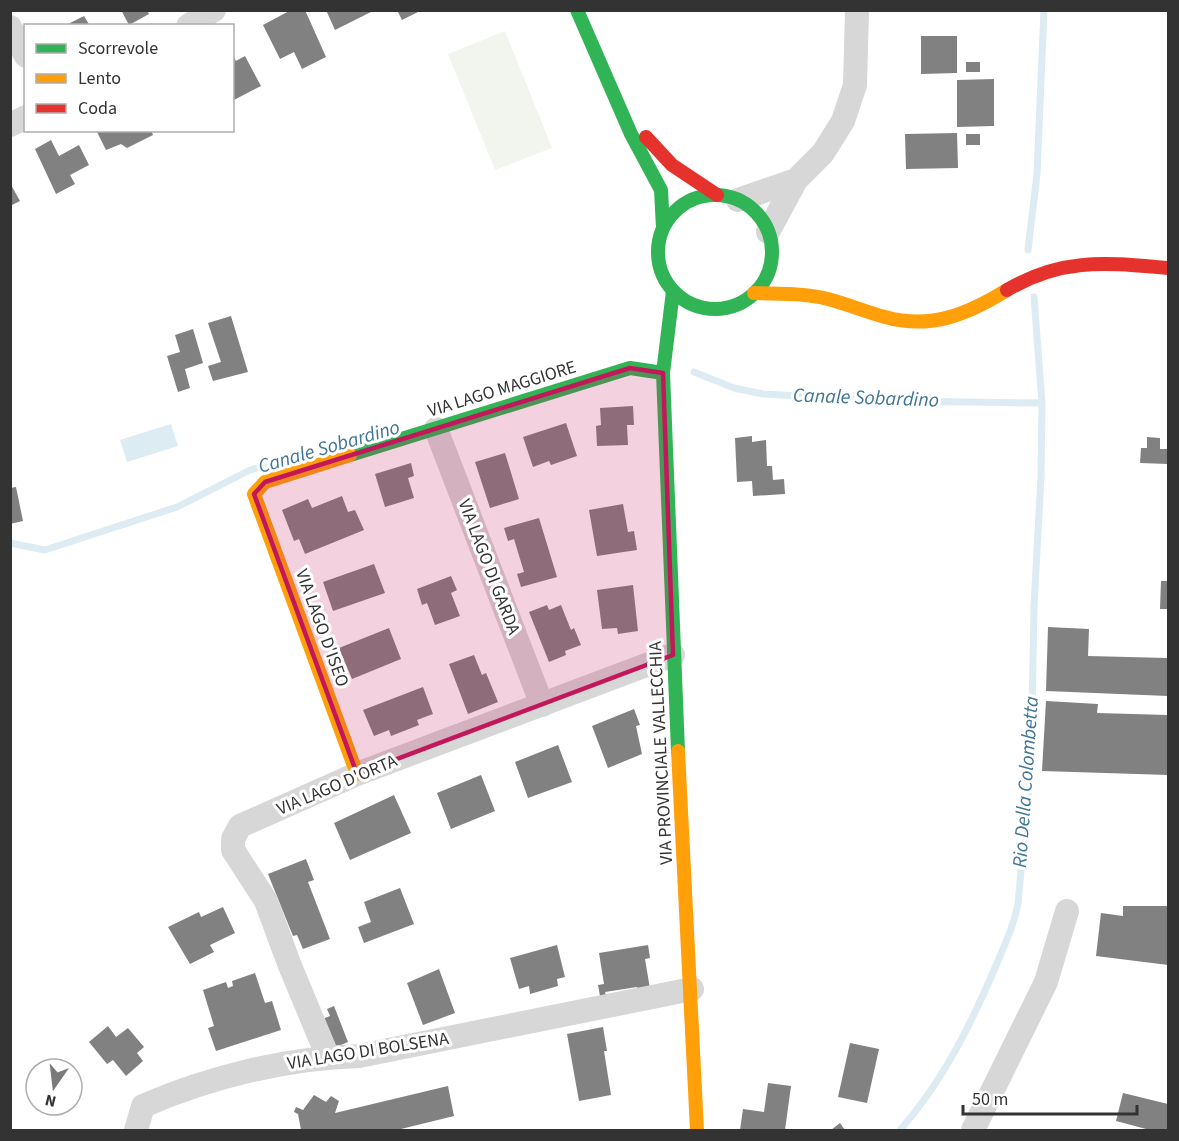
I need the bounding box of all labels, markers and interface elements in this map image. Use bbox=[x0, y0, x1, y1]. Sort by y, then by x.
legend bbox=[24, 24, 234, 132]
text: Scorrevole bbox=[78, 36, 158, 61]
text: Lento bbox=[78, 66, 121, 91]
text: Coda bbox=[78, 96, 117, 121]
street label: VIA LAGO MAGGIORE bbox=[425, 355, 579, 423]
water label: Canale Sobardino bbox=[792, 381, 940, 415]
water label: Canale Sobardino bbox=[255, 413, 403, 481]
street label: VIA LAGO DI GARDA bbox=[452, 496, 526, 639]
street label: VIA LAGO D'ISEO bbox=[289, 566, 355, 690]
street label: VIA PROVINCIALE VALLECCHIA bbox=[643, 640, 679, 865]
water label: Rio Della Colombetta bbox=[1006, 695, 1046, 869]
street label: VIA LAGO D'ORTA bbox=[273, 748, 401, 822]
street label: VIA LAGO DI BOLSENA bbox=[285, 1026, 451, 1076]
north arrow bbox=[24, 1057, 84, 1117]
scale bar bbox=[963, 1078, 1137, 1116]
text: 50 m bbox=[972, 1087, 1008, 1112]
text: N bbox=[43, 1089, 58, 1113]

